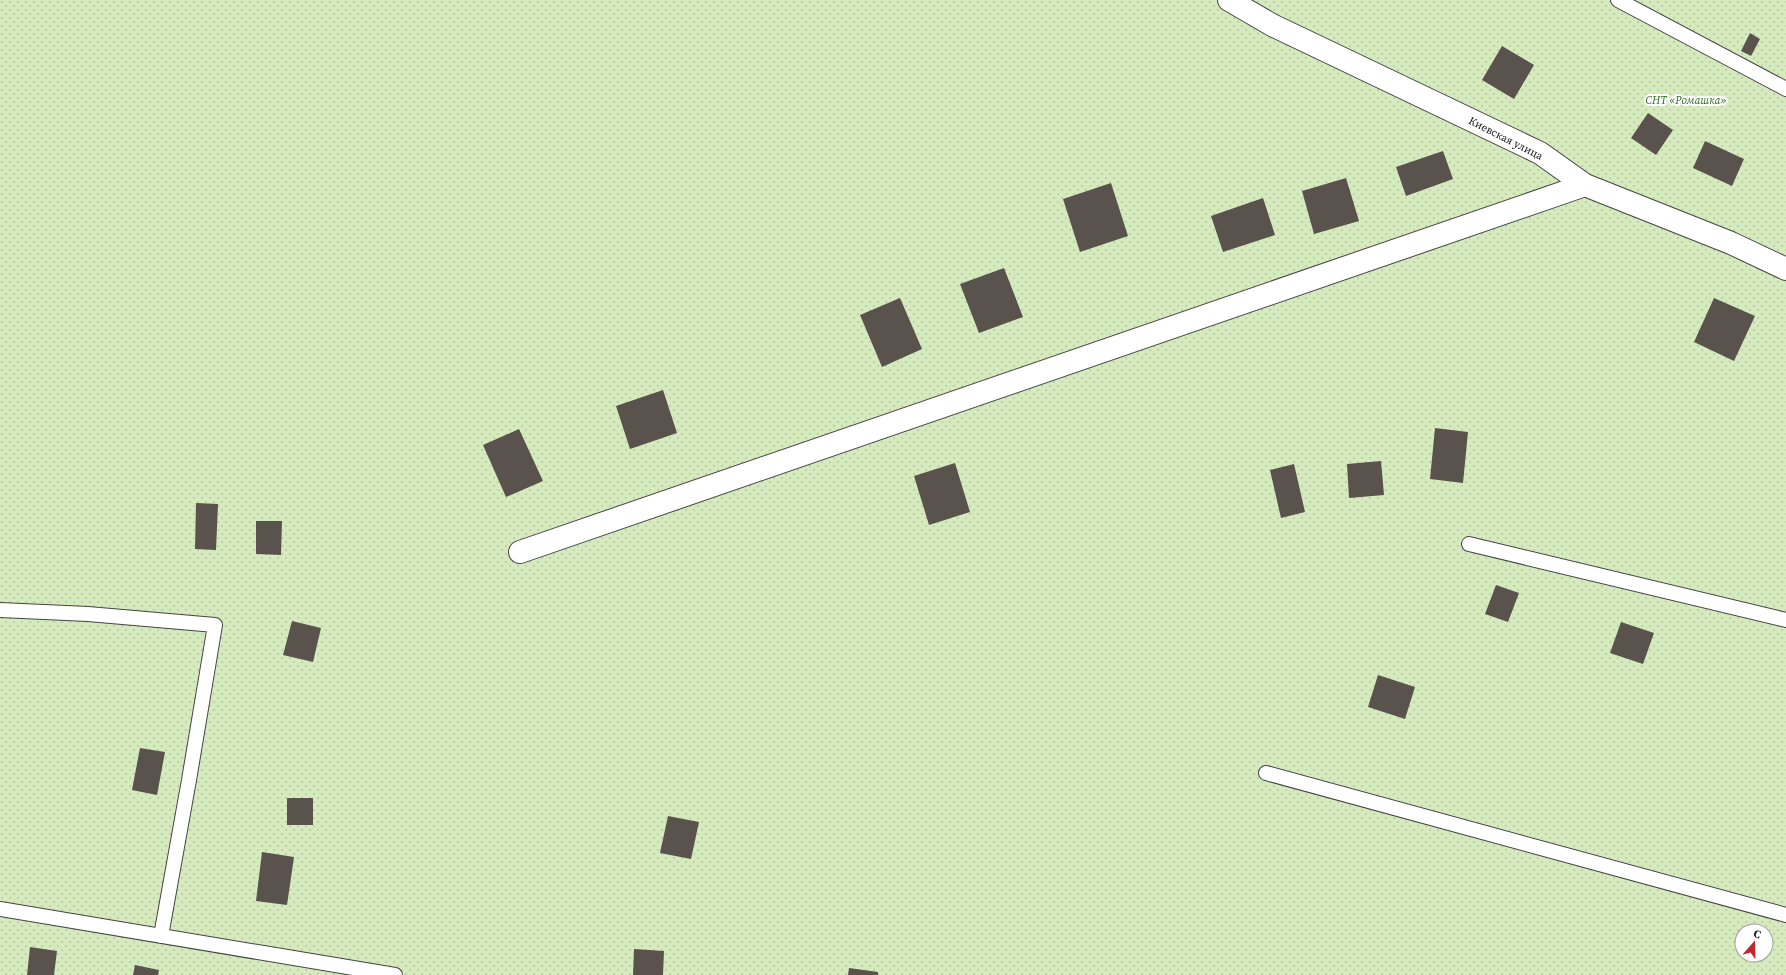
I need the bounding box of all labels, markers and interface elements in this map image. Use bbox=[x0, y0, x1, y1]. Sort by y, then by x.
park label: СНТ «Ромашка» bbox=[1646, 93, 1726, 108]
street label: Киевская улица bbox=[1466, 113, 1546, 164]
north arrow bbox=[1734, 923, 1774, 963]
text: С bbox=[1751, 926, 1763, 942]

